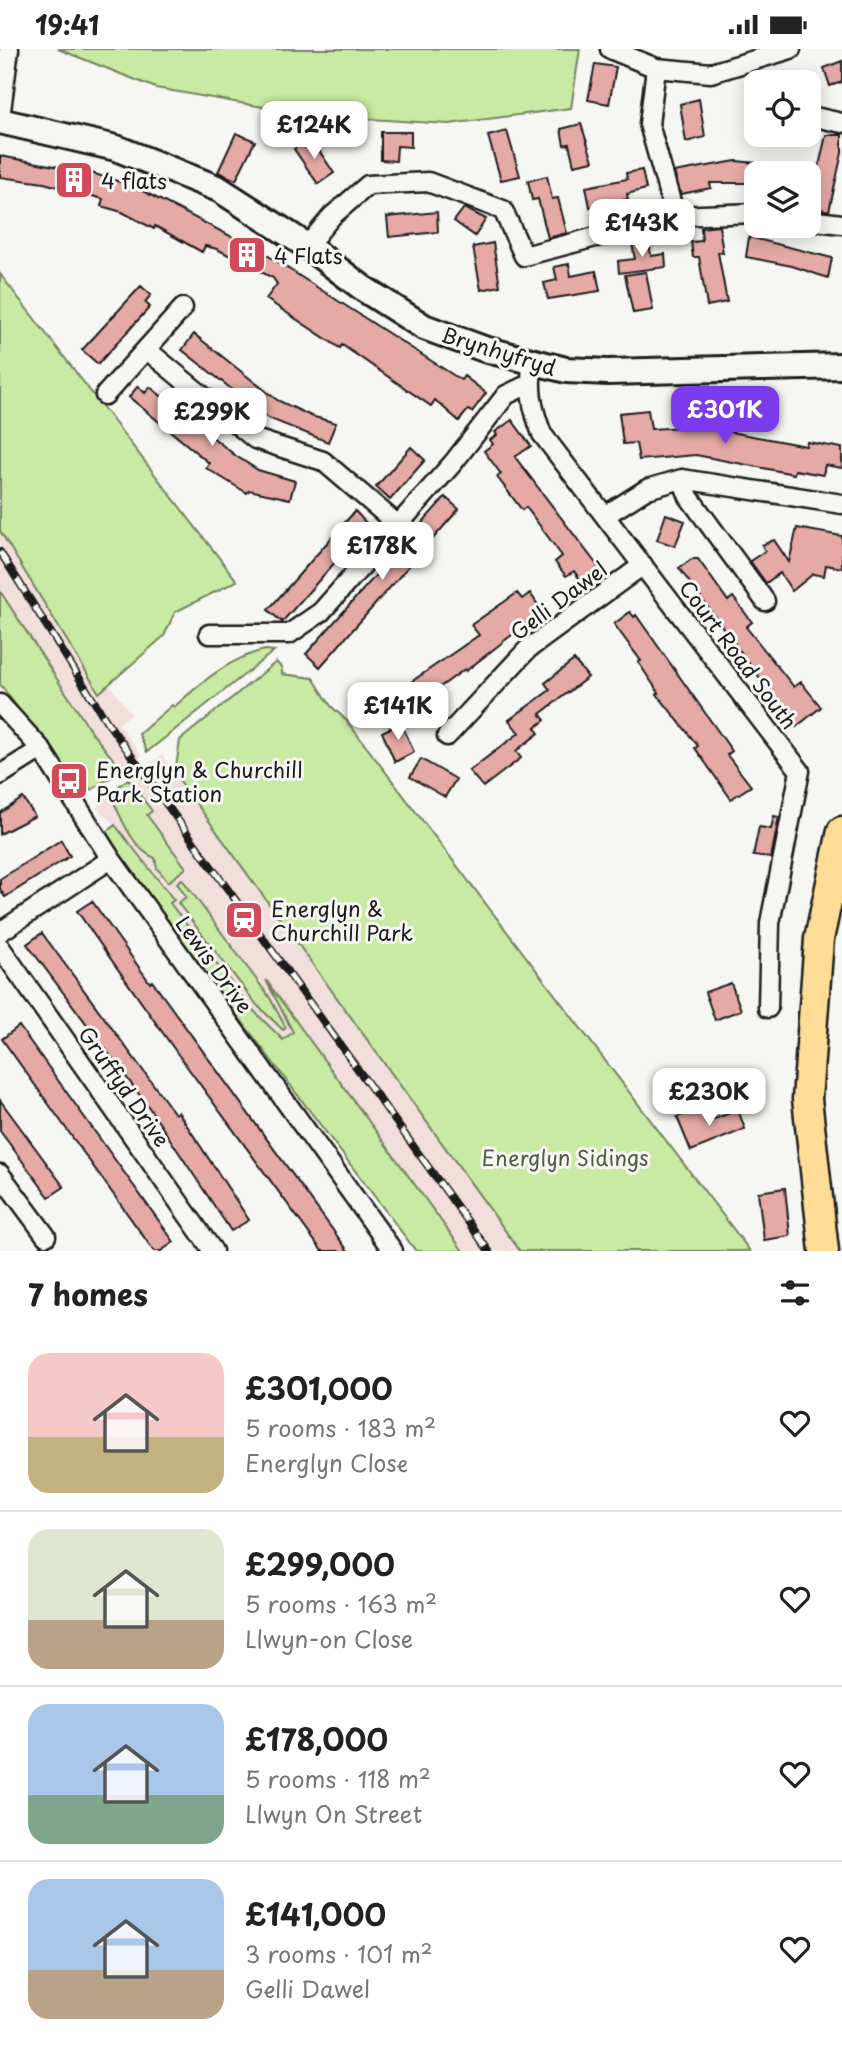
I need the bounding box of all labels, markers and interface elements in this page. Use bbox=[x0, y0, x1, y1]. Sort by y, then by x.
text: 19:41 bbox=[35, 5, 99, 44]
map controls bbox=[744, 70, 821, 238]
button: locate bbox=[744, 70, 821, 147]
pin: £124K bbox=[265, 101, 363, 161]
text: £124K bbox=[277, 106, 351, 141]
building icon: 4 flats bbox=[53, 159, 95, 201]
button: layers bbox=[744, 161, 821, 238]
place label: 4 flats bbox=[101, 164, 167, 196]
pin: £143K bbox=[593, 199, 691, 259]
text: £143K bbox=[605, 204, 679, 239]
building icon: 4 Flats bbox=[226, 234, 268, 276]
place label: 4 Flats bbox=[274, 239, 343, 271]
street label: Brynhyfryd bbox=[438, 317, 560, 383]
pin: £301K bbox=[676, 387, 774, 446]
pin: £299K bbox=[163, 389, 261, 448]
text: £301K bbox=[687, 391, 763, 426]
text: £299K bbox=[174, 393, 250, 428]
pin: £178K bbox=[333, 523, 431, 582]
text: £178K bbox=[347, 527, 417, 562]
street label: Gelli Dawel bbox=[503, 553, 613, 647]
street label: Court Road South bbox=[672, 573, 806, 735]
pin: £141K bbox=[349, 683, 447, 742]
text: £141K bbox=[363, 687, 433, 722]
place label: Energlyn & Churchill Park Station bbox=[96, 753, 303, 809]
bus stop icon: Energlyn & Churchill Park Station bbox=[48, 760, 90, 802]
place label: Energlyn & Churchill Park bbox=[271, 892, 413, 948]
station icon: Energlyn & Churchill Park bbox=[223, 899, 265, 941]
street label: Lewis Drive bbox=[169, 909, 261, 1019]
street label: Gruffyd Drive bbox=[72, 1019, 178, 1153]
pin: £230K bbox=[660, 1069, 758, 1128]
text: £230K bbox=[669, 1073, 749, 1108]
park label: Energlyn Sidings bbox=[481, 1141, 649, 1173]
text: 7 homes bbox=[28, 1271, 148, 1316]
icon: filters bbox=[776, 1274, 814, 1312]
text: £301,000 bbox=[245, 1365, 393, 1410]
icon: home bbox=[84, 1381, 168, 1465]
icon: heart bbox=[776, 1404, 814, 1442]
text: 5 rooms · 183 m² bbox=[245, 1410, 436, 1445]
text: Energlyn Close bbox=[245, 1445, 408, 1480]
text: £299,000 bbox=[245, 1541, 395, 1586]
icon: home bbox=[84, 1557, 168, 1641]
icon: heart bbox=[776, 1580, 814, 1618]
text: 5 rooms · 163 m² bbox=[245, 1586, 437, 1621]
text: Llwyn-on Close bbox=[245, 1621, 413, 1656]
text: £178,000 bbox=[245, 1716, 388, 1761]
icon: home bbox=[84, 1732, 168, 1816]
icon: heart bbox=[776, 1755, 814, 1793]
text: 5 rooms · 118 m² bbox=[245, 1761, 431, 1796]
text: Llwyn On Street bbox=[245, 1796, 422, 1831]
text: £141,000 bbox=[245, 1891, 386, 1936]
icon: home bbox=[84, 1907, 168, 1991]
icon: heart bbox=[776, 1930, 814, 1968]
text: 3 rooms · 101 m² bbox=[245, 1936, 433, 1971]
text: Gelli Dawel bbox=[245, 1971, 370, 2006]

